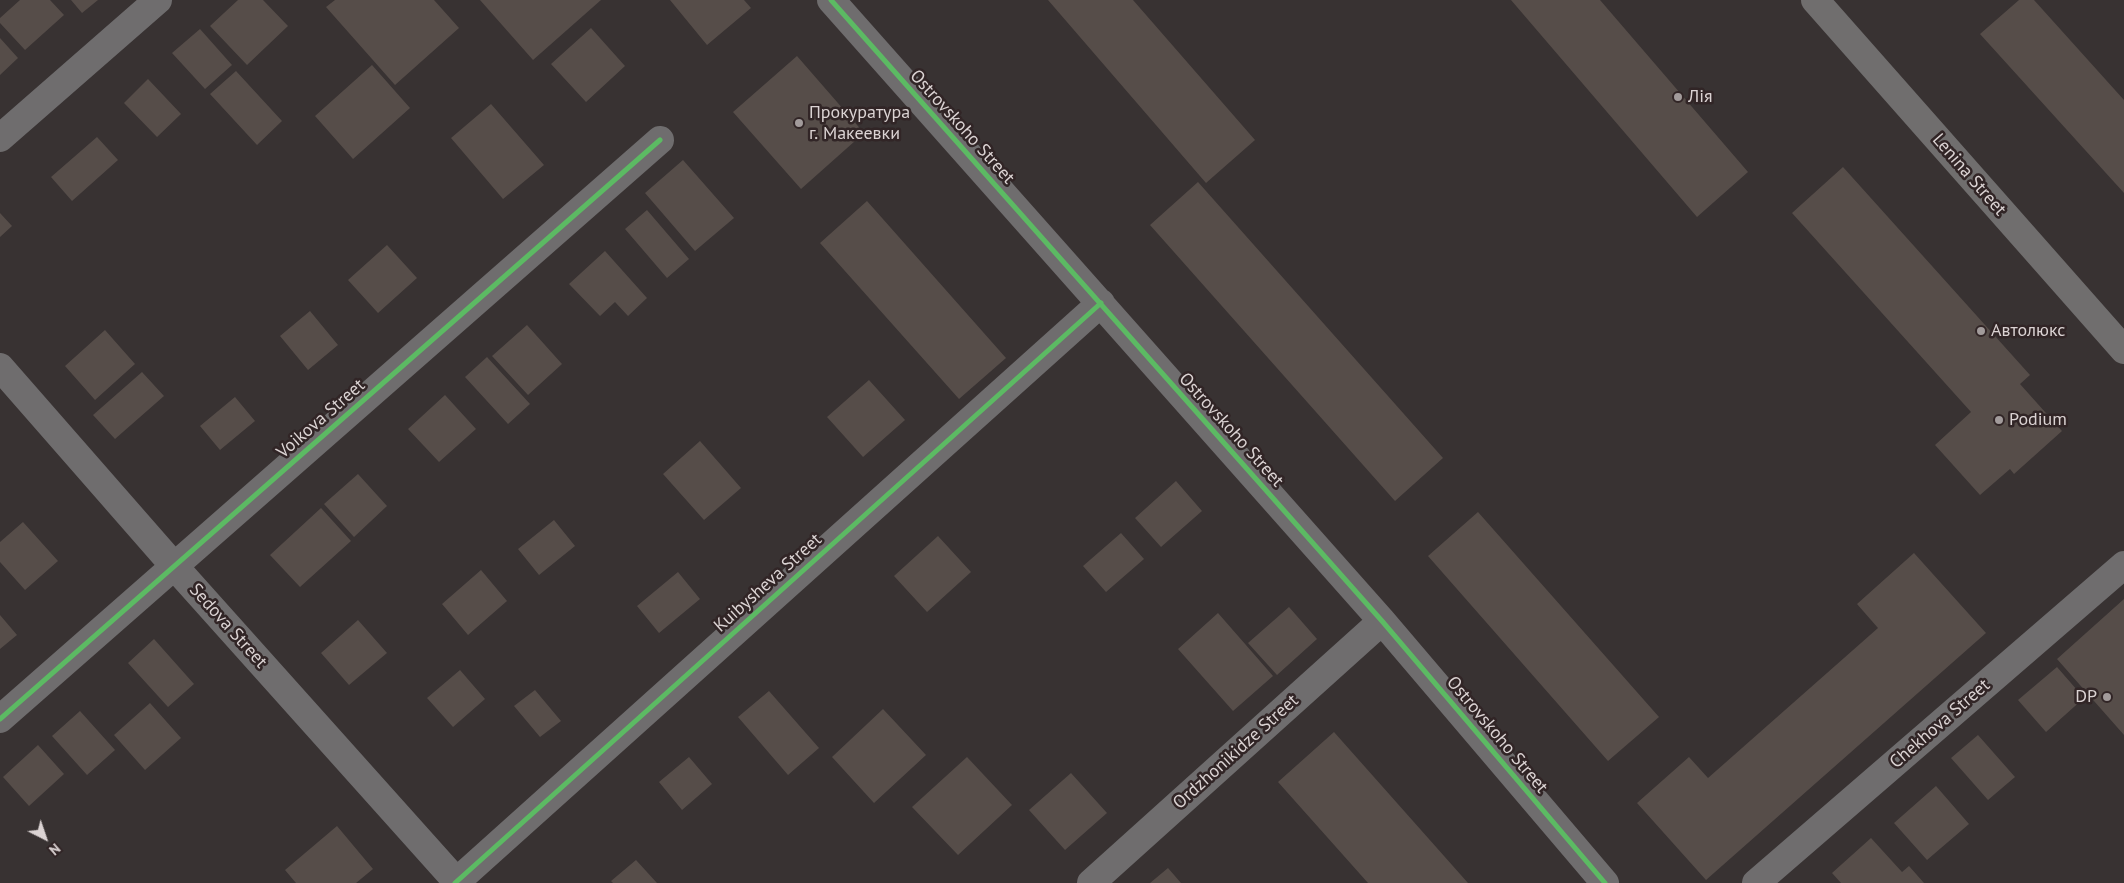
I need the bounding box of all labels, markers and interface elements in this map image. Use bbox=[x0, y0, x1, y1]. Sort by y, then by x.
street label: Ostrovskoho Street bbox=[905, 65, 1019, 189]
place label: Лія bbox=[1688, 86, 1713, 108]
marker: Лія bbox=[1672, 91, 1684, 103]
place label: Прокуратура г. Макеевки bbox=[809, 102, 910, 144]
marker: Прокуратура г. Макеевки bbox=[793, 117, 805, 129]
street label: Lenina Street bbox=[1928, 130, 2010, 220]
place label: Автолюкс bbox=[1991, 320, 2065, 342]
marker: Автолюкс bbox=[1975, 325, 1987, 337]
street label: Ostrovskoho Street bbox=[1174, 368, 1288, 492]
street label: Voikova Street bbox=[272, 375, 370, 463]
place label: Podium bbox=[2009, 409, 2067, 431]
marker: Podium bbox=[1993, 414, 2005, 426]
street label: Kuibysheva Street bbox=[710, 529, 826, 637]
street label: Sedova Street bbox=[184, 579, 272, 673]
street label: Ostrovskoho Street bbox=[1442, 672, 1552, 798]
street label: Chekhova Street bbox=[1886, 675, 1994, 773]
place label: DP bbox=[2075, 686, 2097, 708]
street label: Ordzhonikidze Street bbox=[1169, 690, 1303, 814]
marker: DP bbox=[2101, 691, 2113, 703]
north arrow bbox=[20, 813, 70, 863]
text: N bbox=[45, 840, 64, 859]

